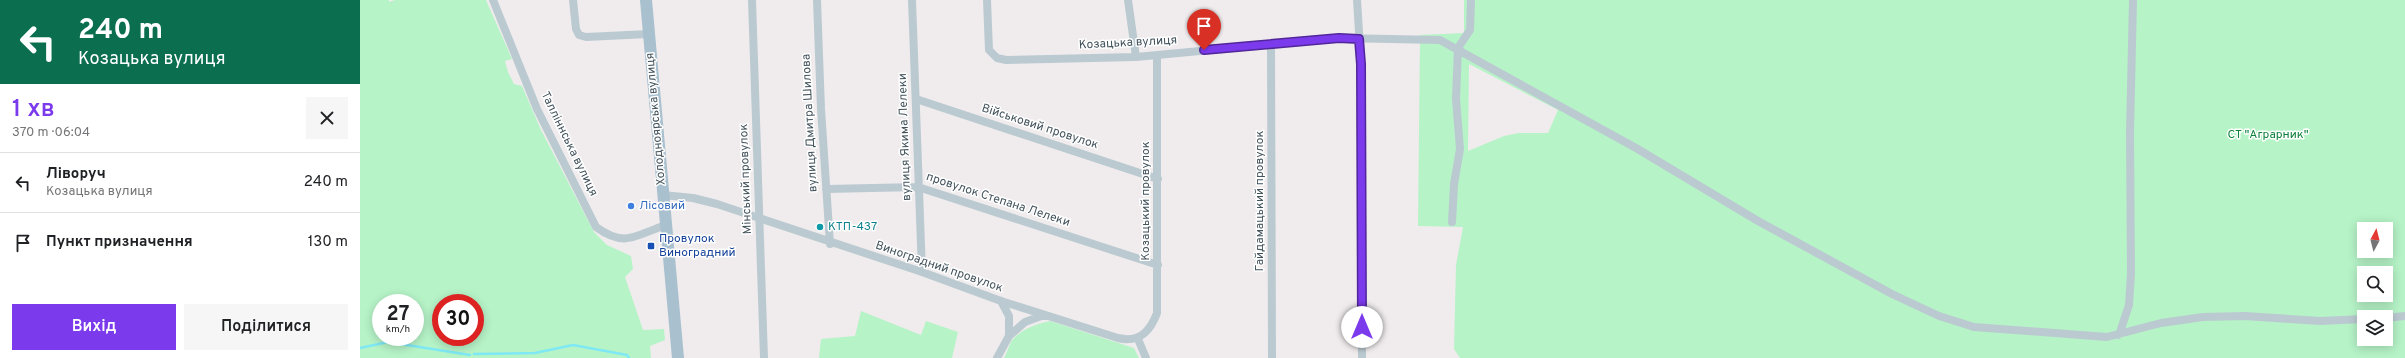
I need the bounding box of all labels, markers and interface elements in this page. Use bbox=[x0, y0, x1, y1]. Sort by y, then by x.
pin bbox=[1187, 9, 1221, 50]
text: 240 m bbox=[78, 13, 163, 49]
icon: arrive bbox=[1193, 15, 1215, 37]
icon: left bbox=[12, 16, 64, 68]
street label: Козацька вулиця bbox=[1078, 32, 1178, 54]
text: Козацька вулиця bbox=[78, 48, 225, 71]
street label: Холодноярська вулиця bbox=[642, 52, 670, 186]
street label: вулиця Дмитра Шилова bbox=[798, 54, 822, 192]
street label: вулиця Якима Лелеки bbox=[895, 73, 915, 201]
street label: Талліннська вулиця bbox=[537, 89, 601, 199]
text: 1 хв bbox=[12, 95, 55, 125]
button: close bbox=[306, 97, 348, 139]
street label: Військовий провулок bbox=[979, 101, 1101, 154]
street label: Мінський провулок bbox=[736, 123, 756, 235]
text: 370 m · 06:04 bbox=[12, 125, 90, 141]
park label: СТ "Аграрник" bbox=[2227, 127, 2309, 143]
street label: Гайдамацький провулок bbox=[1252, 130, 1268, 271]
street label: Козацький провулок bbox=[1138, 141, 1154, 261]
text: Ліворуч bbox=[46, 165, 106, 184]
street label: провулок Степана Лелеки bbox=[924, 169, 1072, 231]
icon: left bbox=[12, 172, 34, 194]
text: 240 m bbox=[304, 173, 348, 192]
text: Козацька вулиця bbox=[46, 184, 153, 200]
place label: Лісовий bbox=[639, 198, 685, 214]
marker: Лісовий bbox=[626, 201, 636, 211]
place label: КТП-437 bbox=[828, 219, 877, 235]
marker: КТП-437 bbox=[815, 222, 825, 232]
north arrow bbox=[2357, 222, 2393, 258]
map controls bbox=[2357, 222, 2393, 346]
place label: Провулок Виноградний bbox=[659, 231, 736, 261]
icon: arrive bbox=[12, 232, 34, 254]
text: Пункт призначення bbox=[46, 233, 193, 252]
text: 130 m bbox=[308, 233, 348, 252]
street label: Виноградний провулок bbox=[873, 238, 1005, 296]
marker: Провулок Виноградний bbox=[646, 241, 656, 251]
button: search bbox=[2357, 266, 2393, 302]
speed limit sign: 30 bbox=[432, 294, 484, 346]
text: 27 bbox=[387, 302, 409, 328]
button: Вихід bbox=[12, 304, 176, 350]
button: Поділитися bbox=[184, 304, 348, 350]
position arrow bbox=[1341, 306, 1383, 348]
button: layers bbox=[2357, 310, 2393, 346]
text: km/h bbox=[386, 323, 410, 336]

